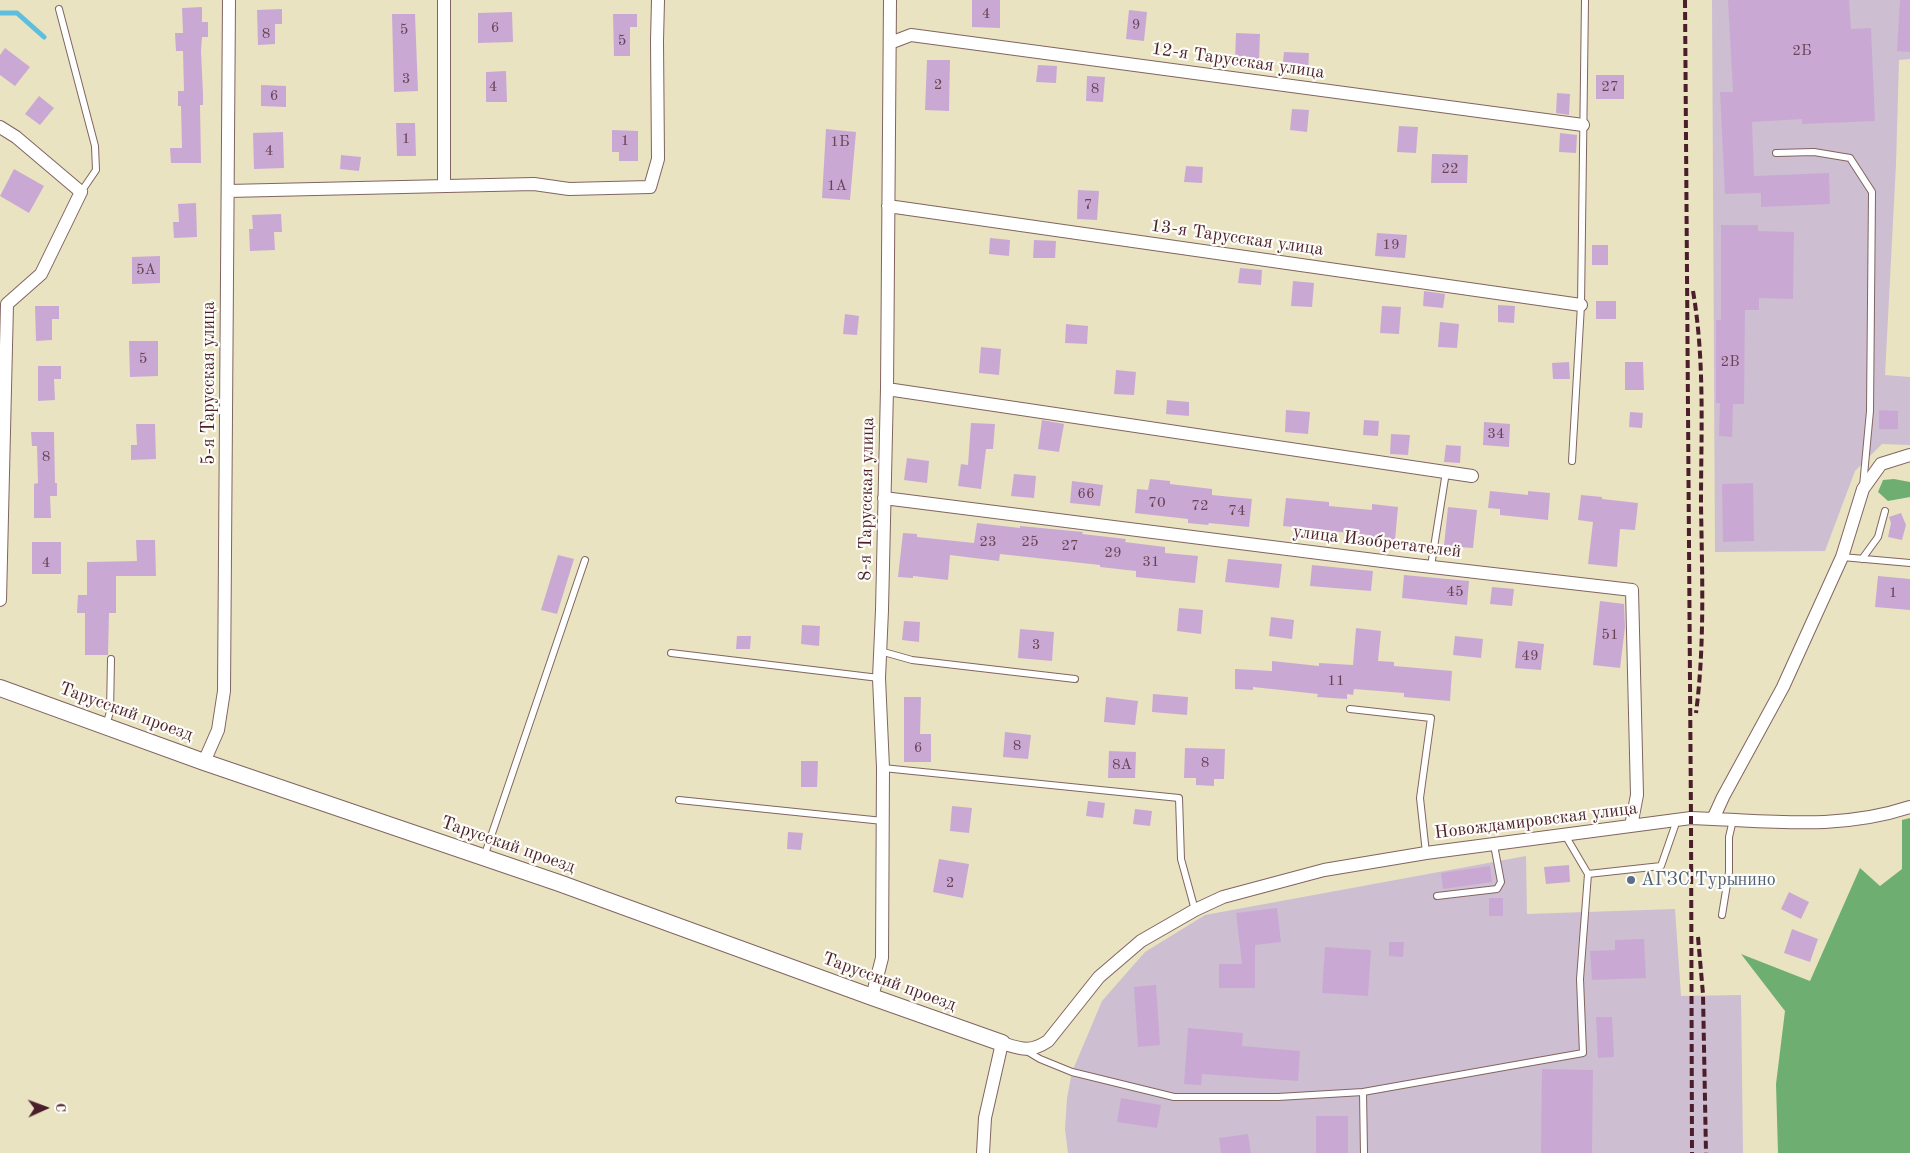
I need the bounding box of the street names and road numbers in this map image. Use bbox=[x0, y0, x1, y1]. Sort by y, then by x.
street label: 12-я Тарусская улица bbox=[1150, 38, 1326, 84]
street label: 13-я Тарусская улица bbox=[1149, 215, 1325, 261]
street label: 5-я Тарусская улица bbox=[198, 301, 220, 465]
street label: 8-я Тарусская улица bbox=[855, 417, 879, 581]
street label: улица Изобретателей bbox=[1292, 521, 1462, 563]
street label: Тарусский проезд bbox=[56, 678, 196, 746]
street label: Новождамировская улица bbox=[1433, 798, 1639, 844]
street label: Тарусский проезд bbox=[438, 812, 578, 878]
street label: Тарусский проезд bbox=[819, 948, 959, 1016]

